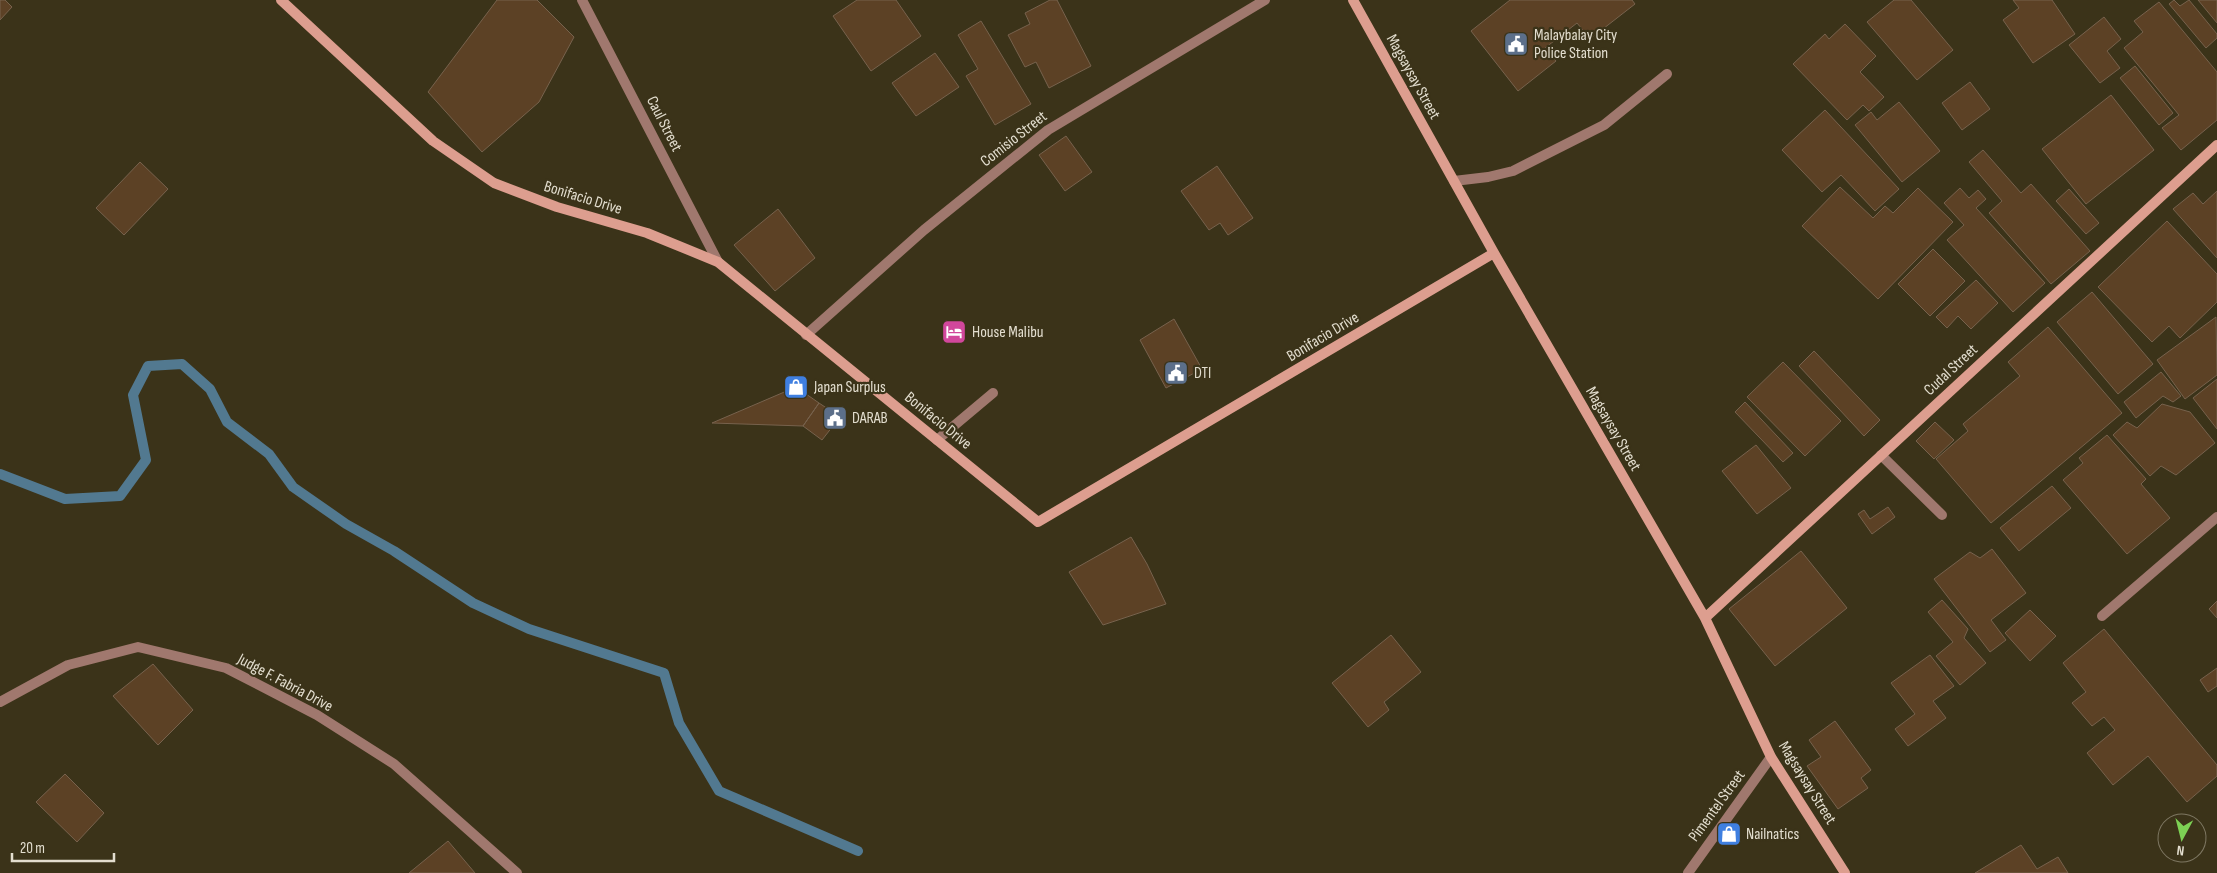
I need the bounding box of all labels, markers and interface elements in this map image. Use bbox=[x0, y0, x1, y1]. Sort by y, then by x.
place label: Malaybalay City Police Station bbox=[1534, 26, 1617, 63]
street label: Magsaysay Street bbox=[1382, 31, 1444, 123]
public building icon: Malaybalay City Police Station bbox=[1503, 31, 1529, 57]
street label: Caul Street bbox=[642, 93, 686, 155]
street label: Comisio Street bbox=[977, 107, 1051, 171]
street label: Bonifacio Drive bbox=[542, 177, 624, 219]
street label: Bonifacio Drive bbox=[1284, 308, 1362, 366]
hotel icon: House Malibu bbox=[941, 319, 967, 345]
place label: House Malibu bbox=[972, 323, 1043, 342]
street label: Cudal Street bbox=[1920, 340, 1982, 400]
public building icon: DTI bbox=[1163, 360, 1189, 386]
place label: DTI bbox=[1194, 364, 1211, 383]
shop icon: Japan Surplus bbox=[783, 374, 809, 400]
place label: Japan Surplus bbox=[813, 378, 886, 397]
street label: Magsaysay Street bbox=[1581, 383, 1645, 475]
street label: Bonifacio Drive bbox=[901, 388, 975, 454]
public building icon: DARAB bbox=[822, 405, 848, 431]
place label: DARAB bbox=[852, 409, 888, 428]
street label: Judge F. Fabria Drive bbox=[233, 649, 336, 716]
street label: Magsaysay Street bbox=[1774, 738, 1840, 828]
street label: Pimentel Street bbox=[1685, 766, 1749, 846]
north arrow bbox=[2157, 813, 2207, 863]
shop icon: Nailnatics bbox=[1716, 821, 1742, 847]
place label: Nailnatics bbox=[1746, 825, 1800, 844]
scale bar bbox=[12, 830, 115, 862]
text: 20 m bbox=[20, 839, 45, 858]
text: N bbox=[2176, 842, 2185, 859]

